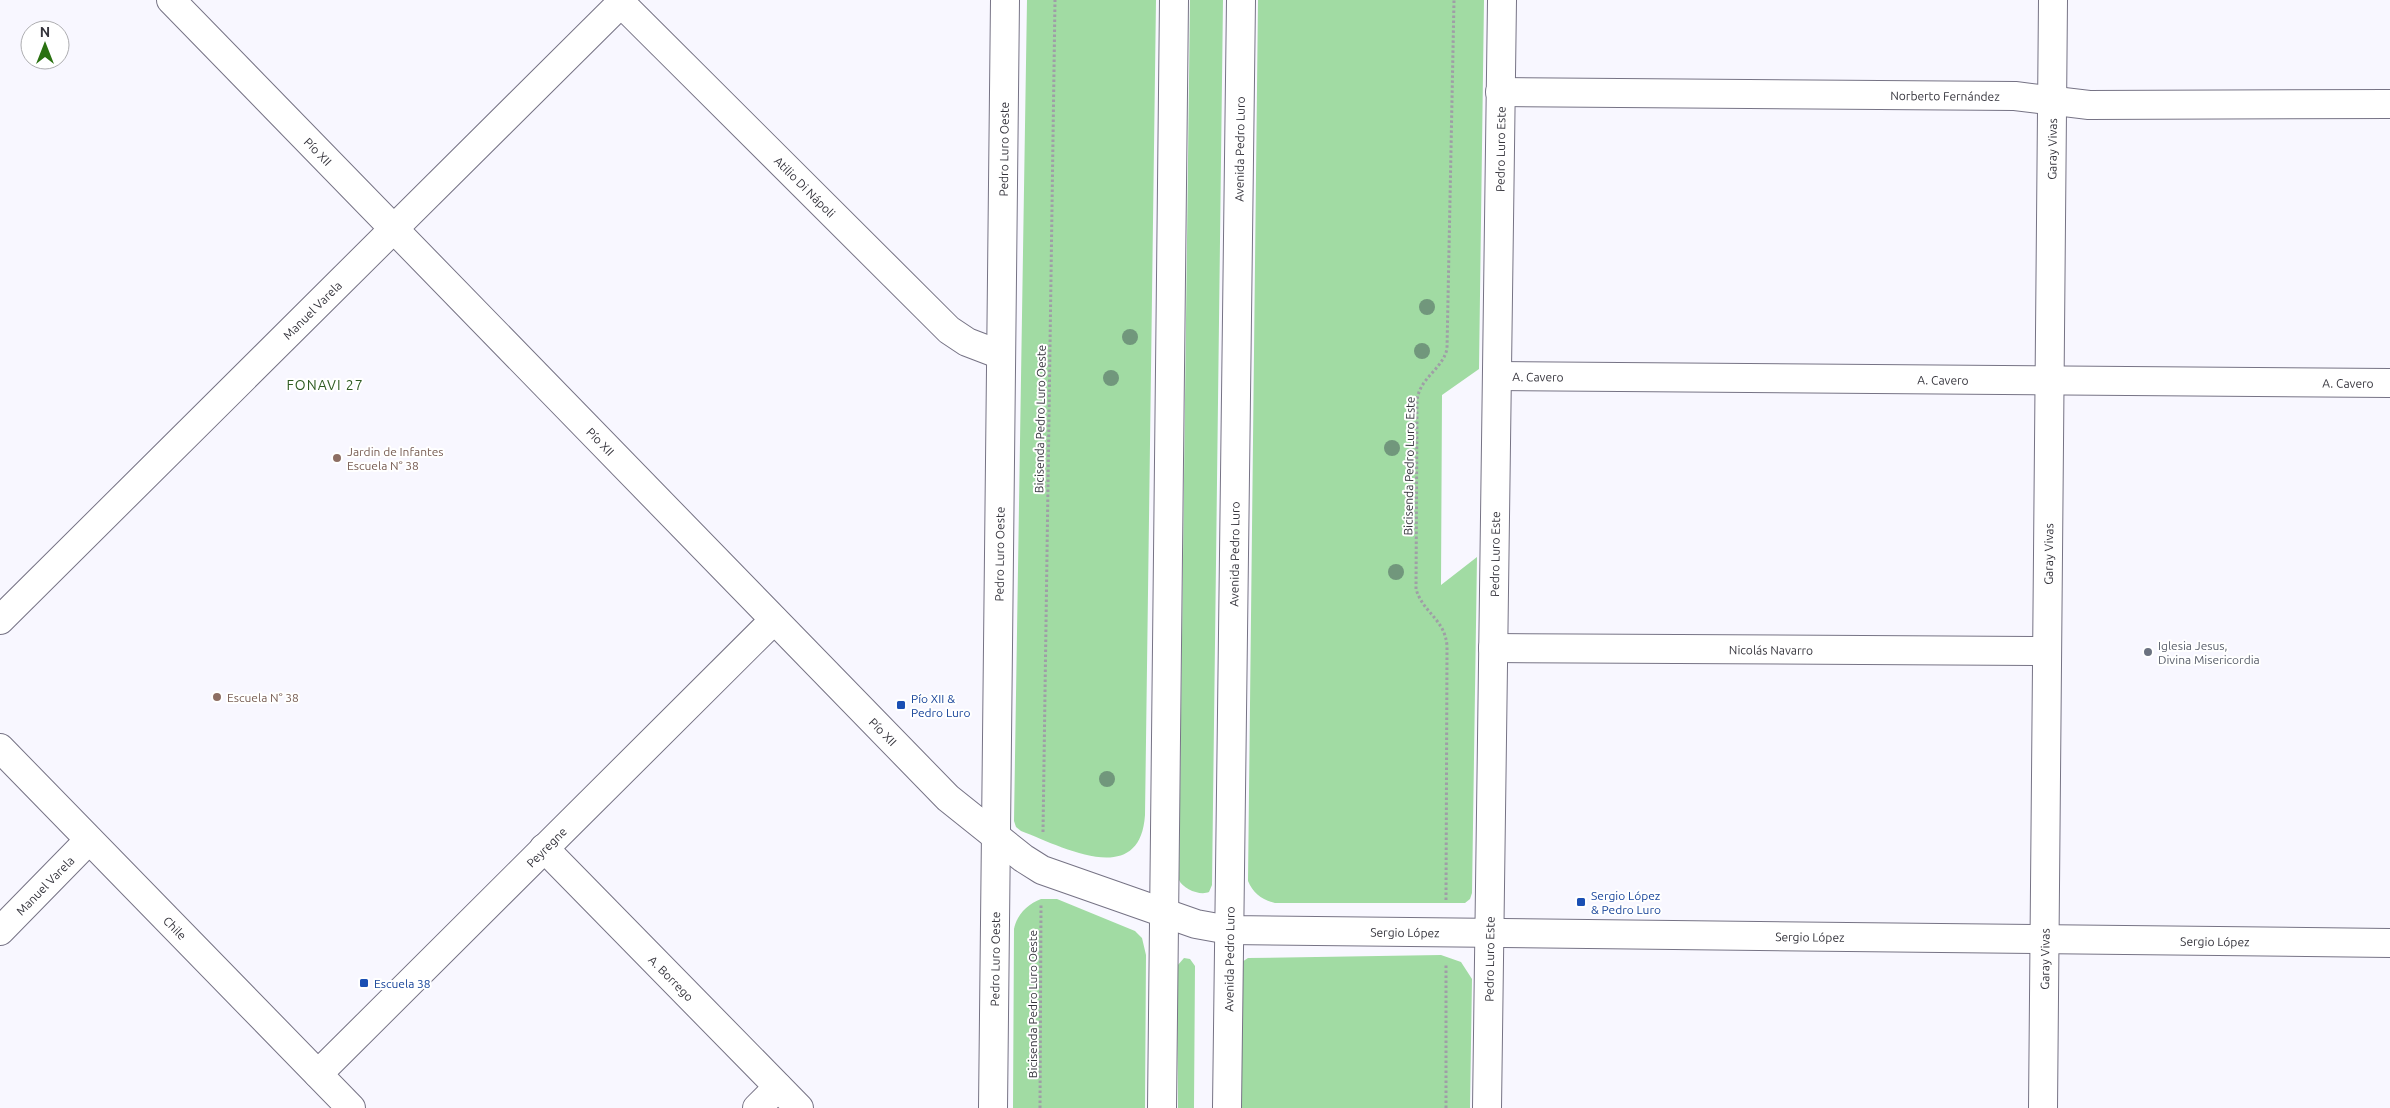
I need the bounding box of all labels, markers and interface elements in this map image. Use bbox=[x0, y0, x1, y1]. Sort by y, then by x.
north arrow bbox=[20, 20, 70, 70]
text: N bbox=[40, 24, 50, 40]
street label: Norberto Fernández bbox=[1890, 89, 2000, 102]
street label: Avenida Pedro Luro bbox=[1232, 96, 1246, 202]
street label: Pedro Luro Oeste bbox=[996, 102, 1010, 196]
street label: Pedro Luro Este bbox=[1493, 106, 1507, 192]
street label: Garay Vivas bbox=[2045, 118, 2058, 180]
street label: Pío XII bbox=[302, 135, 335, 168]
street label: Atilio Di Nápoli bbox=[772, 154, 838, 220]
street label: Manuel Varela bbox=[280, 278, 344, 342]
street label: Bicisenda Pedro Luro Oeste bbox=[1032, 345, 1048, 493]
street label: A. Cavero bbox=[1512, 370, 1564, 383]
street label: A. Cavero bbox=[1917, 373, 1969, 386]
street label: A. Cavero bbox=[2322, 376, 2374, 389]
district label: FONAVI 27 bbox=[286, 377, 364, 393]
street label: Bicisenda Pedro Luro Este bbox=[1401, 396, 1417, 536]
street label: Pío XII bbox=[584, 425, 617, 458]
place label: Jardin de Infantes Escuela N° 38 bbox=[347, 445, 444, 472]
marker: Jardin de Infantes Escuela N° 38 bbox=[331, 452, 343, 464]
street label: Avenida Pedro Luro bbox=[1227, 501, 1241, 607]
street label: Pedro Luro Oeste bbox=[992, 507, 1006, 601]
street label: Pedro Luro Este bbox=[1487, 511, 1502, 597]
street label: Garay Vivas bbox=[2041, 523, 2055, 585]
place label: Iglesia Jesus, Divina Misericordia bbox=[2158, 639, 2260, 666]
street label: Nicolás Navarro bbox=[1729, 643, 1813, 656]
marker: Iglesia Jesus, Divina Misericordia bbox=[2142, 646, 2154, 658]
marker: Escuela N° 38 bbox=[211, 691, 223, 703]
place label: Escuela N° 38 bbox=[227, 691, 299, 704]
place label: Pío XII & Pedro Luro bbox=[911, 692, 970, 719]
marker: Pío XII & Pedro Luro bbox=[895, 699, 907, 711]
street label: Pío XII bbox=[867, 715, 900, 748]
street label: Peyregne bbox=[524, 824, 569, 869]
street label: Manuel Varela bbox=[13, 853, 76, 917]
place label: Sergio López & Pedro Luro bbox=[1591, 889, 1661, 916]
marker: Sergio López & Pedro Luro bbox=[1575, 896, 1587, 908]
street label: Avenida Pedro Luro bbox=[1222, 906, 1236, 1012]
street label: Pedro Luro Oeste bbox=[988, 912, 1002, 1006]
street label: Chile bbox=[161, 914, 189, 942]
street label: Pedro Luro Este bbox=[1482, 916, 1496, 1002]
street label: Sergio López bbox=[1370, 925, 1440, 939]
street label: Garay Vivas bbox=[2038, 928, 2051, 990]
street label: Bicisenda Pedro Luro Oeste bbox=[1026, 930, 1039, 1078]
street label: Sergio López bbox=[1775, 930, 1845, 943]
street label: Sergio López bbox=[2180, 934, 2250, 948]
street label: A. Borrego bbox=[646, 953, 696, 1003]
marker: Escuela 38 bbox=[358, 977, 370, 989]
place label: Escuela 38 bbox=[374, 977, 431, 990]

